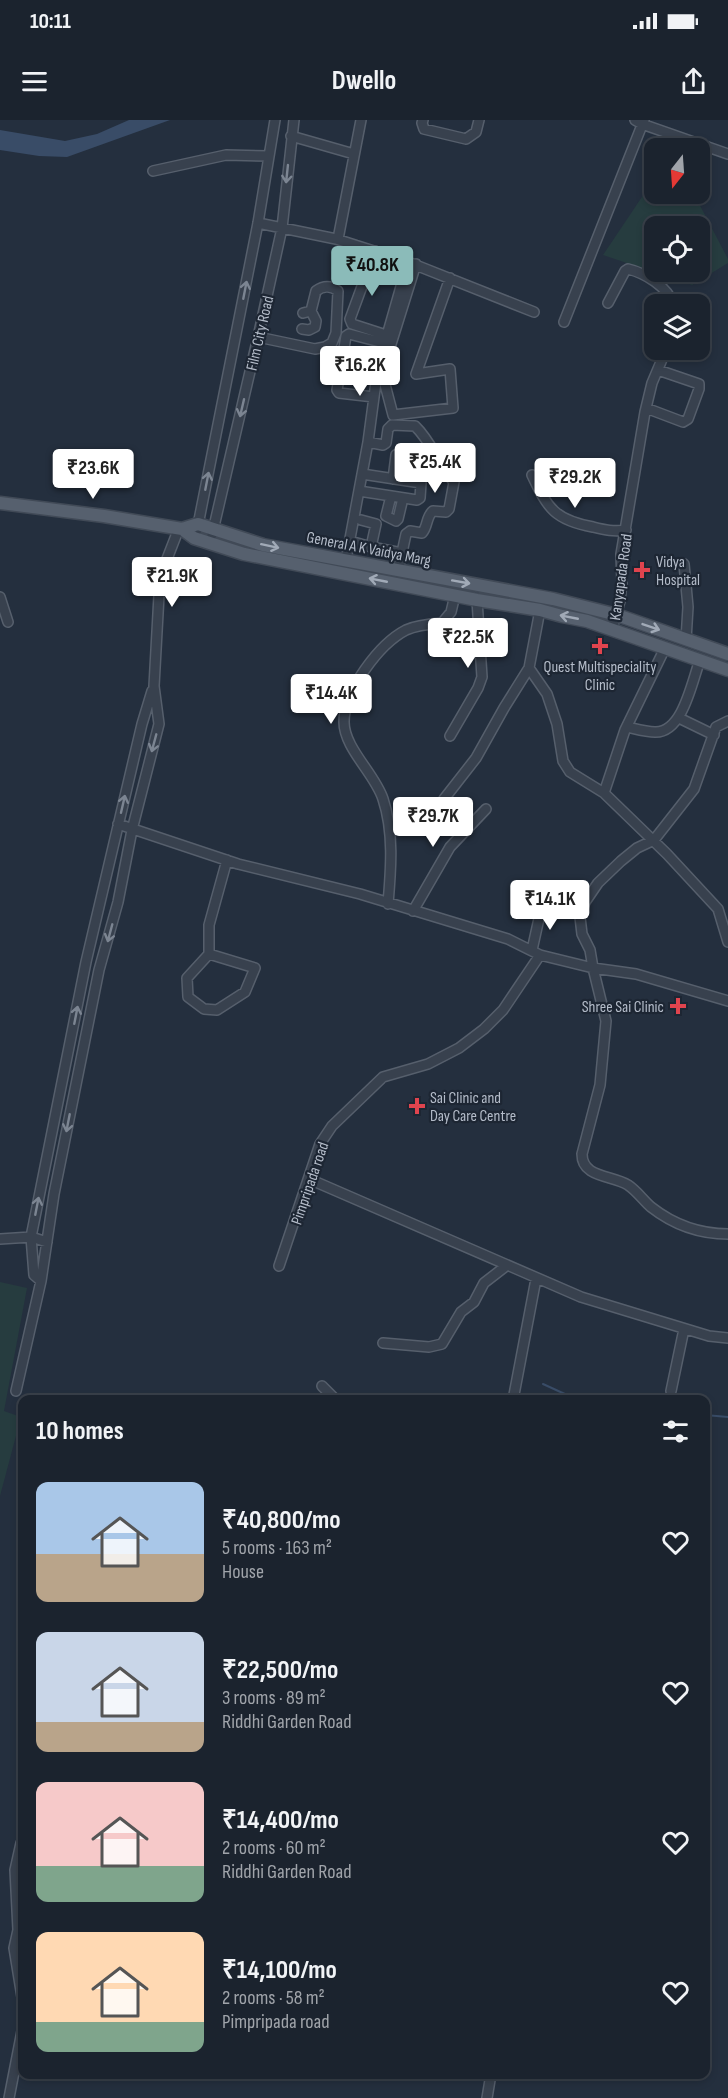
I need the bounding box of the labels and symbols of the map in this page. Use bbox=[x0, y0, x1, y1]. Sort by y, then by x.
north arrow bbox=[644, 138, 710, 204]
one-way arrow bbox=[281, 163, 292, 183]
pin: ₹40.8K bbox=[323, 246, 421, 297]
one-way arrow bbox=[240, 281, 251, 300]
street label: Film City Road bbox=[243, 294, 278, 373]
pin: ₹16.2K bbox=[311, 346, 409, 397]
one-way arrow bbox=[235, 398, 247, 417]
pin: ₹25.4K bbox=[386, 443, 484, 494]
pin: ₹23.6K bbox=[44, 449, 142, 500]
pin: ₹29.2K bbox=[526, 458, 624, 509]
one-way arrow bbox=[202, 472, 213, 491]
street label: General A K Vaidya Marg bbox=[305, 528, 433, 571]
street label: Kanyapada Road bbox=[606, 533, 637, 622]
one-way arrow bbox=[260, 541, 279, 552]
place label: Vidya Hospital bbox=[656, 553, 700, 590]
pin: ₹21.9K bbox=[123, 557, 221, 608]
marker: Vidya Hospital bbox=[633, 561, 651, 579]
one-way arrow bbox=[369, 574, 388, 585]
one-way arrow bbox=[451, 577, 471, 588]
one-way arrow bbox=[560, 612, 579, 623]
pin: ₹22.5K bbox=[419, 618, 517, 669]
one-way arrow bbox=[641, 623, 660, 634]
marker: Quest Multispeciality Clinic bbox=[591, 637, 609, 655]
place label: Quest Multispeciality Clinic bbox=[544, 658, 656, 695]
pin: ₹14.4K bbox=[282, 674, 380, 725]
one-way arrow bbox=[148, 733, 159, 752]
one-way arrow bbox=[118, 795, 130, 814]
pin: ₹29.7K bbox=[384, 797, 482, 848]
pin: ₹14.1K bbox=[501, 880, 599, 931]
one-way arrow bbox=[103, 923, 115, 942]
marker: Shree Sai Clinic bbox=[669, 997, 687, 1015]
place label: Shree Sai Clinic bbox=[582, 998, 664, 1017]
one-way arrow bbox=[71, 1005, 82, 1025]
place label: Sai Clinic and Day Care Centre bbox=[430, 1089, 516, 1126]
marker: Sai Clinic and Day Care Centre bbox=[408, 1097, 426, 1115]
one-way arrow bbox=[62, 1113, 73, 1133]
street label: Pimpripada road bbox=[287, 1140, 333, 1227]
one-way arrow bbox=[32, 1196, 43, 1216]

